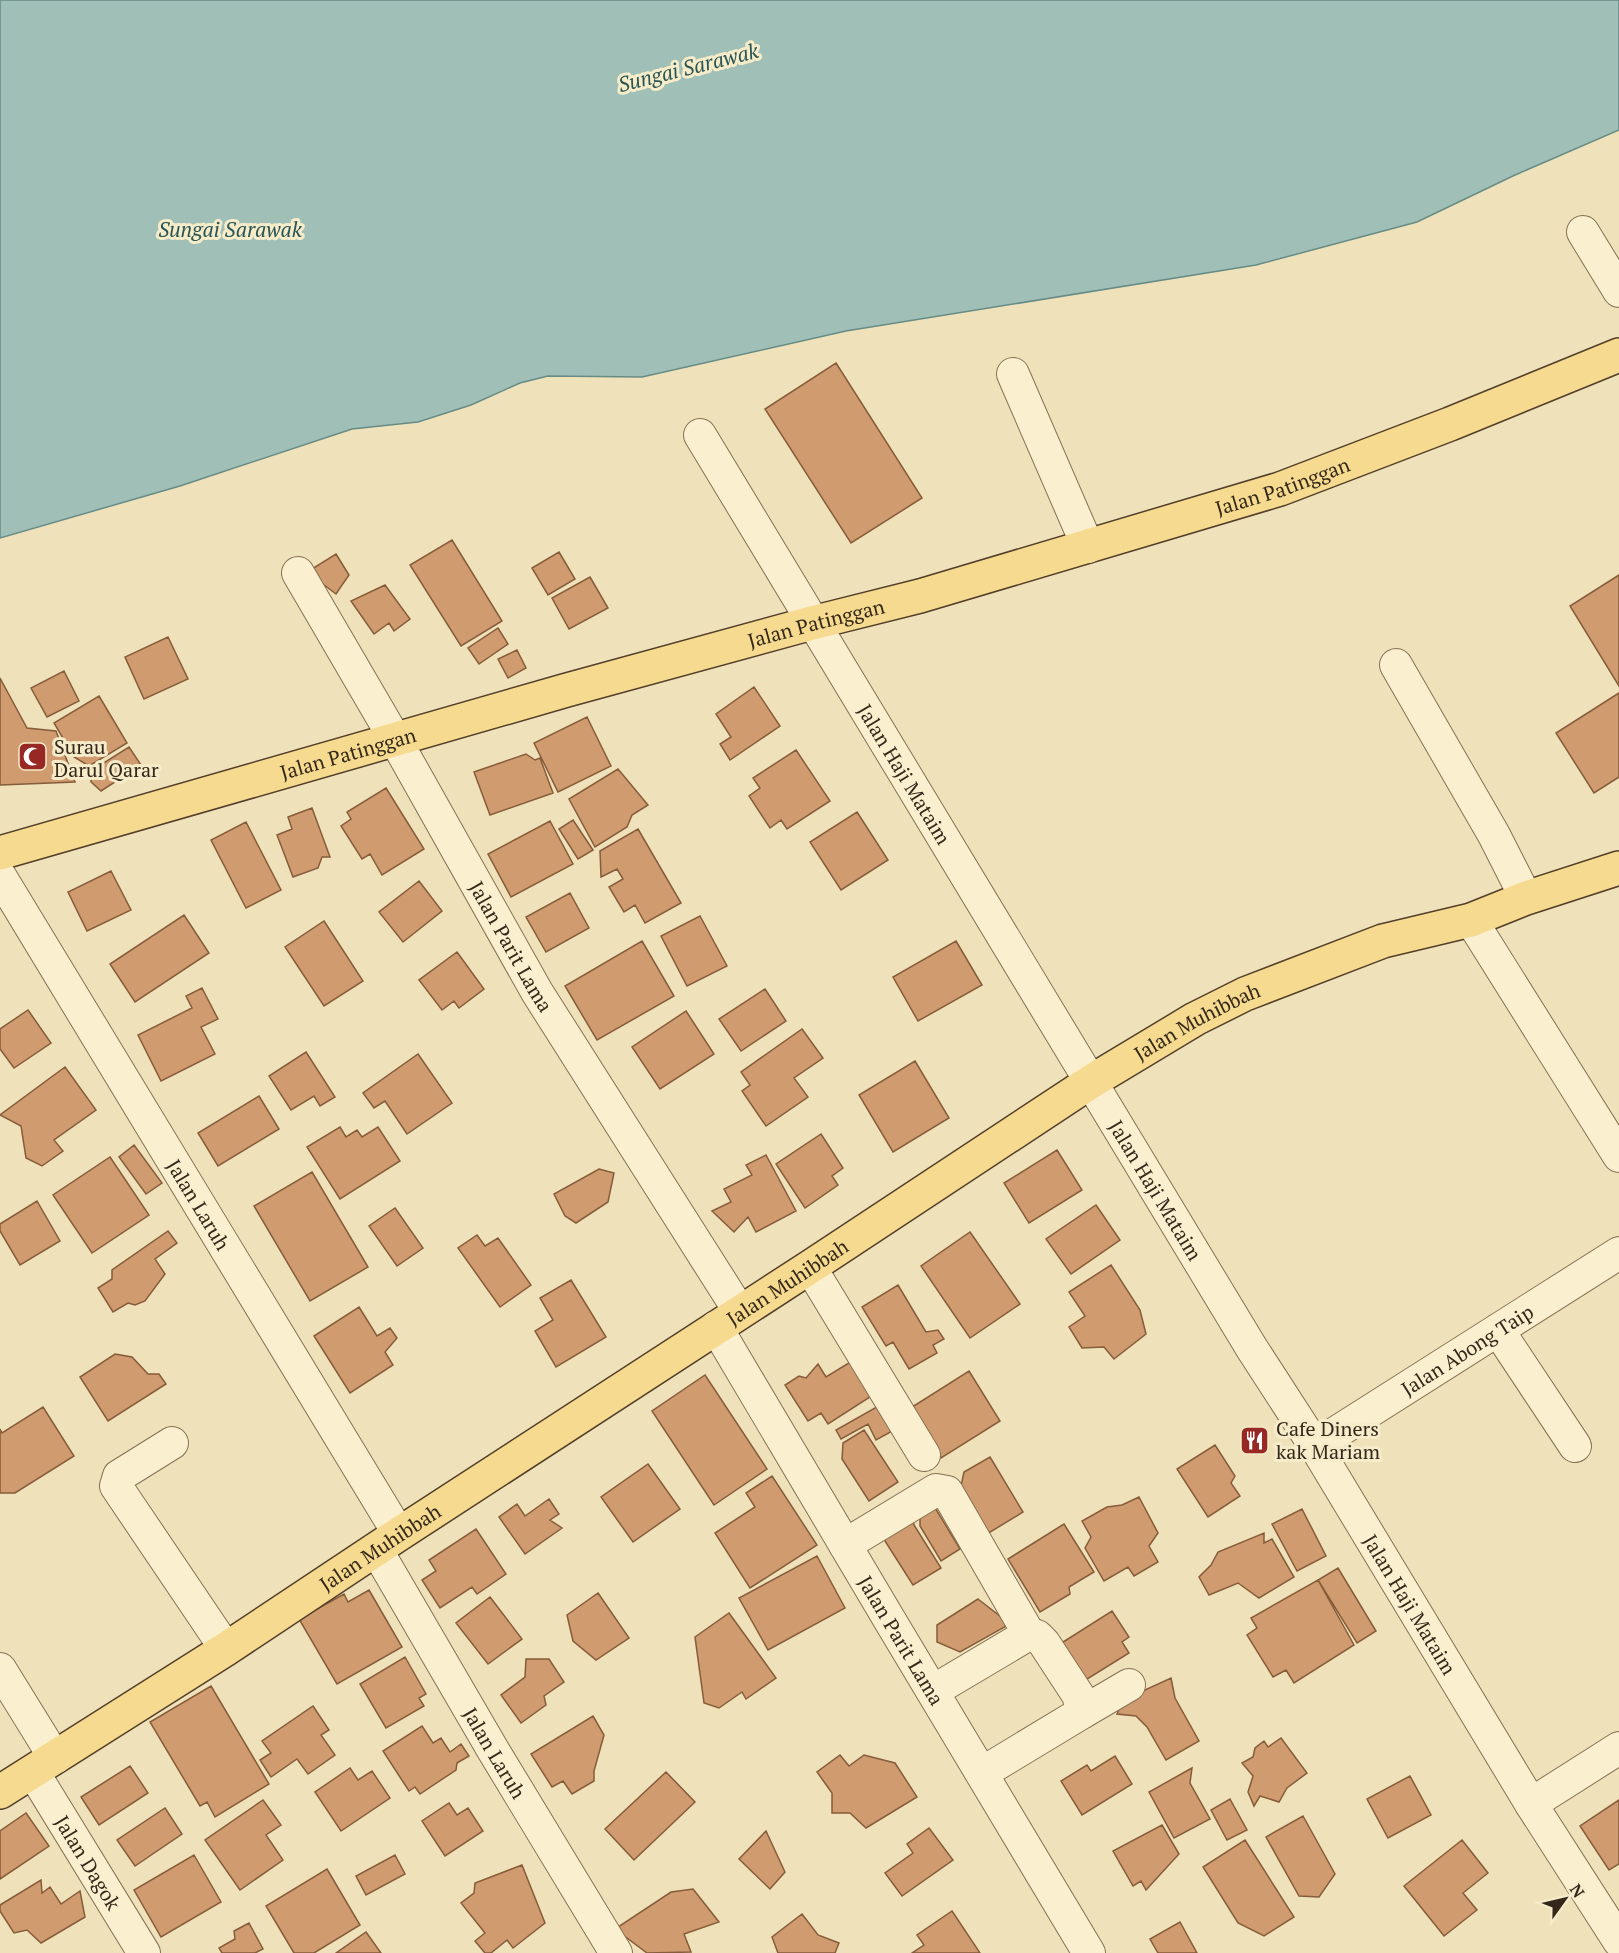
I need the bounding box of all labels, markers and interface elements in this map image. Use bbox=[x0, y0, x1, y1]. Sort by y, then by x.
water label: Sungai Sarawak bbox=[615, 36, 762, 98]
water label: Sungai Sarawak bbox=[158, 215, 303, 243]
street label: Jalan Patinggan bbox=[1212, 450, 1353, 521]
street label: Jalan Patinggan bbox=[745, 592, 887, 653]
street label: Jalan Haji Mataim bbox=[852, 699, 958, 849]
street label: Jalan Patinggan bbox=[277, 721, 419, 785]
place label: Surau Darul Qarar bbox=[54, 733, 159, 783]
mosque icon: Surau Darul Qarar bbox=[17, 741, 49, 773]
street label: Jalan Parit Lama bbox=[464, 876, 560, 1017]
street label: Jalan Muhibbah bbox=[1129, 976, 1264, 1066]
street label: Jalan Haji Mataim bbox=[1103, 1115, 1209, 1265]
street label: Jalan Laruh bbox=[161, 1154, 237, 1255]
street label: Jalan Muhibbah bbox=[721, 1232, 853, 1331]
street label: Jalan Abong Taip bbox=[1396, 1297, 1538, 1402]
place label: Cafe Diners kak Mariam bbox=[1276, 1415, 1380, 1465]
restaurant icon: Cafe Diners kak Mariam bbox=[1239, 1424, 1271, 1456]
street label: Jalan Muhibbah bbox=[314, 1497, 446, 1597]
street label: Jalan Haji Mataim bbox=[1358, 1529, 1463, 1679]
street label: Jalan Parit Lama bbox=[853, 1570, 951, 1710]
street label: Jalan Laruh bbox=[457, 1702, 533, 1804]
street label: Jalan Dagok bbox=[49, 1810, 128, 1915]
north arrow bbox=[1535, 1869, 1595, 1929]
text: N bbox=[1565, 1879, 1590, 1902]

